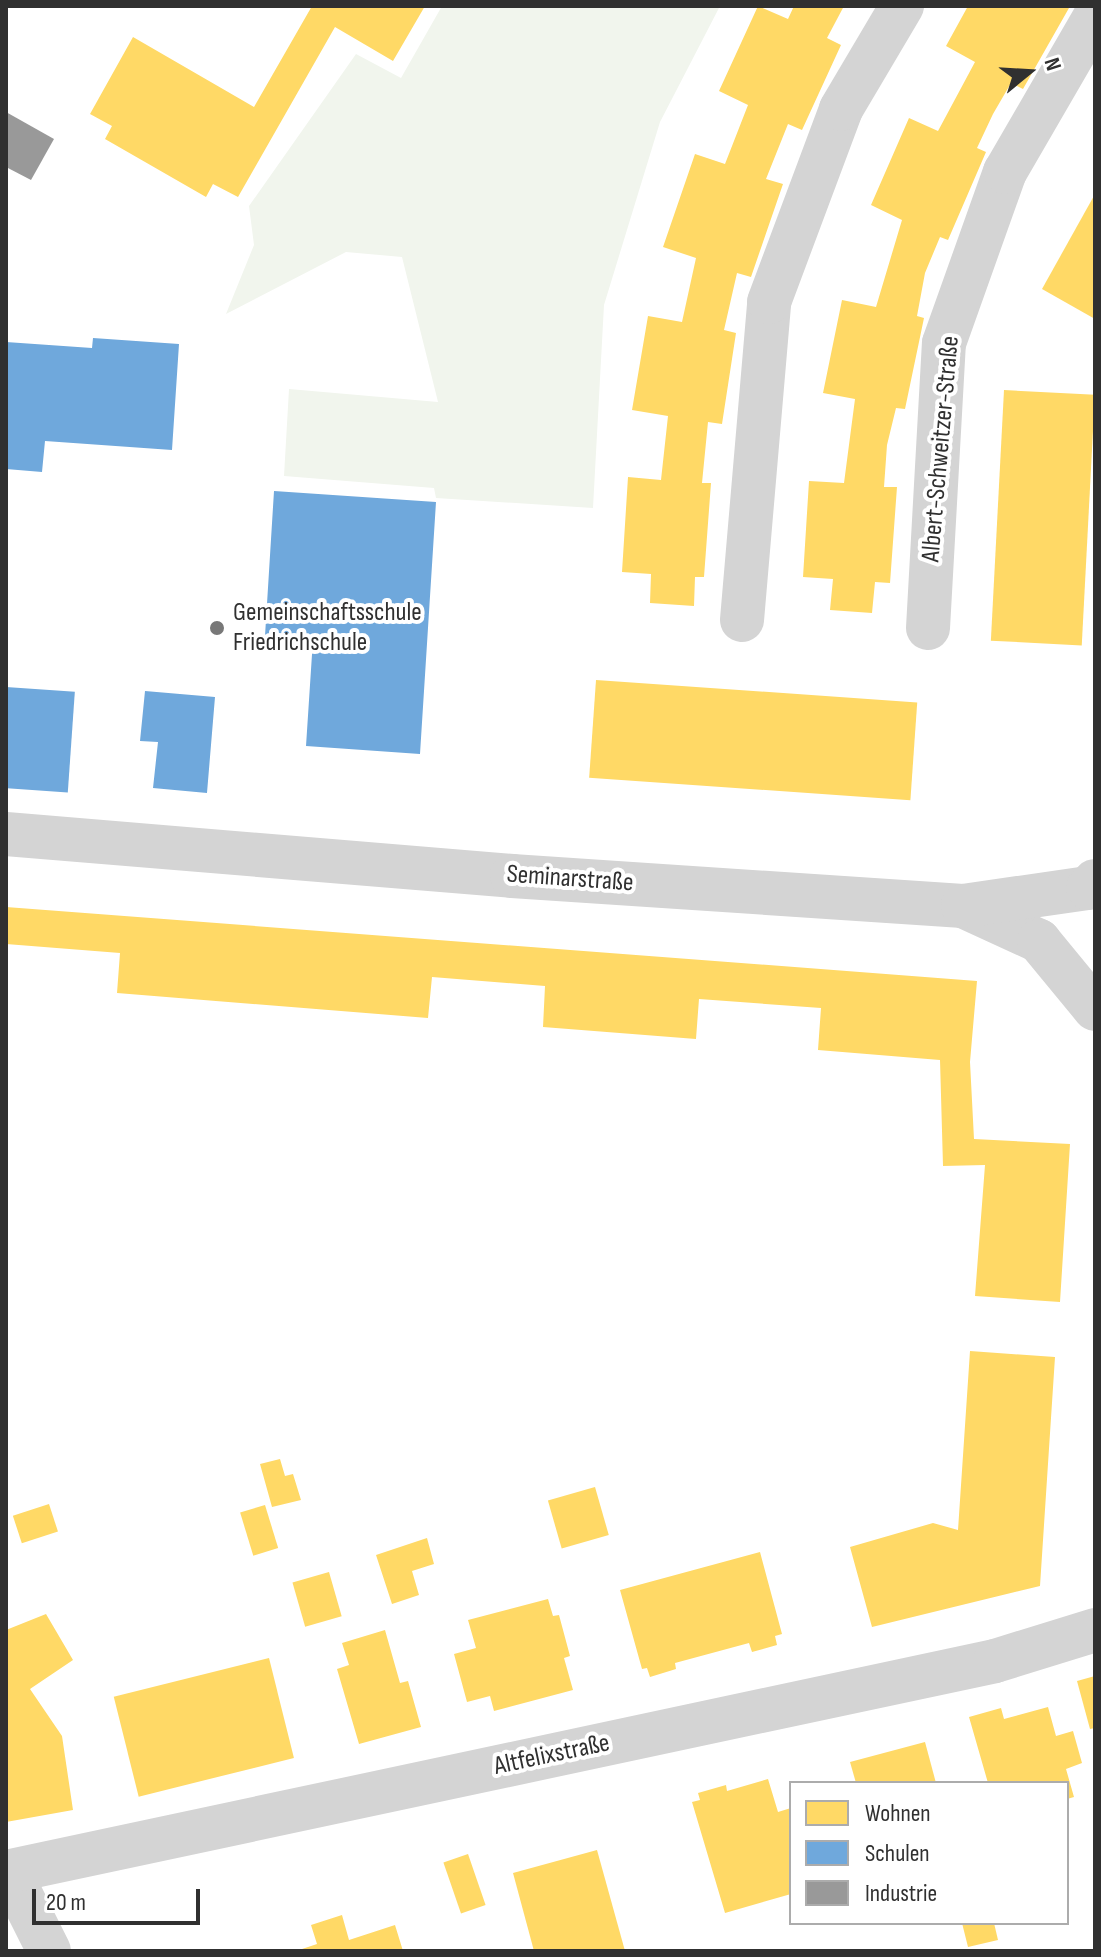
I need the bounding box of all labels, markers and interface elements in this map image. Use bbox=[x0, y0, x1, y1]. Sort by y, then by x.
north arrow bbox=[989, 32, 1069, 112]
text: N bbox=[1038, 55, 1067, 74]
street label: Albert-Schweitzer-Straße bbox=[916, 335, 966, 563]
place label: Gemeinschaftsschule Friedrichschule bbox=[233, 597, 422, 658]
marker: Gemeinschaftsschule Friedrichschule bbox=[208, 619, 226, 637]
street label: Seminarstraße bbox=[506, 859, 634, 899]
street label: Altfelixstraße bbox=[491, 1728, 613, 1782]
legend bbox=[789, 1781, 1069, 1925]
text: Wohnen bbox=[865, 1799, 931, 1828]
text: Schulen bbox=[865, 1839, 930, 1868]
scale bar bbox=[36, 1873, 204, 1923]
text: Industrie bbox=[865, 1879, 937, 1908]
text: 20 m bbox=[46, 1888, 86, 1917]

